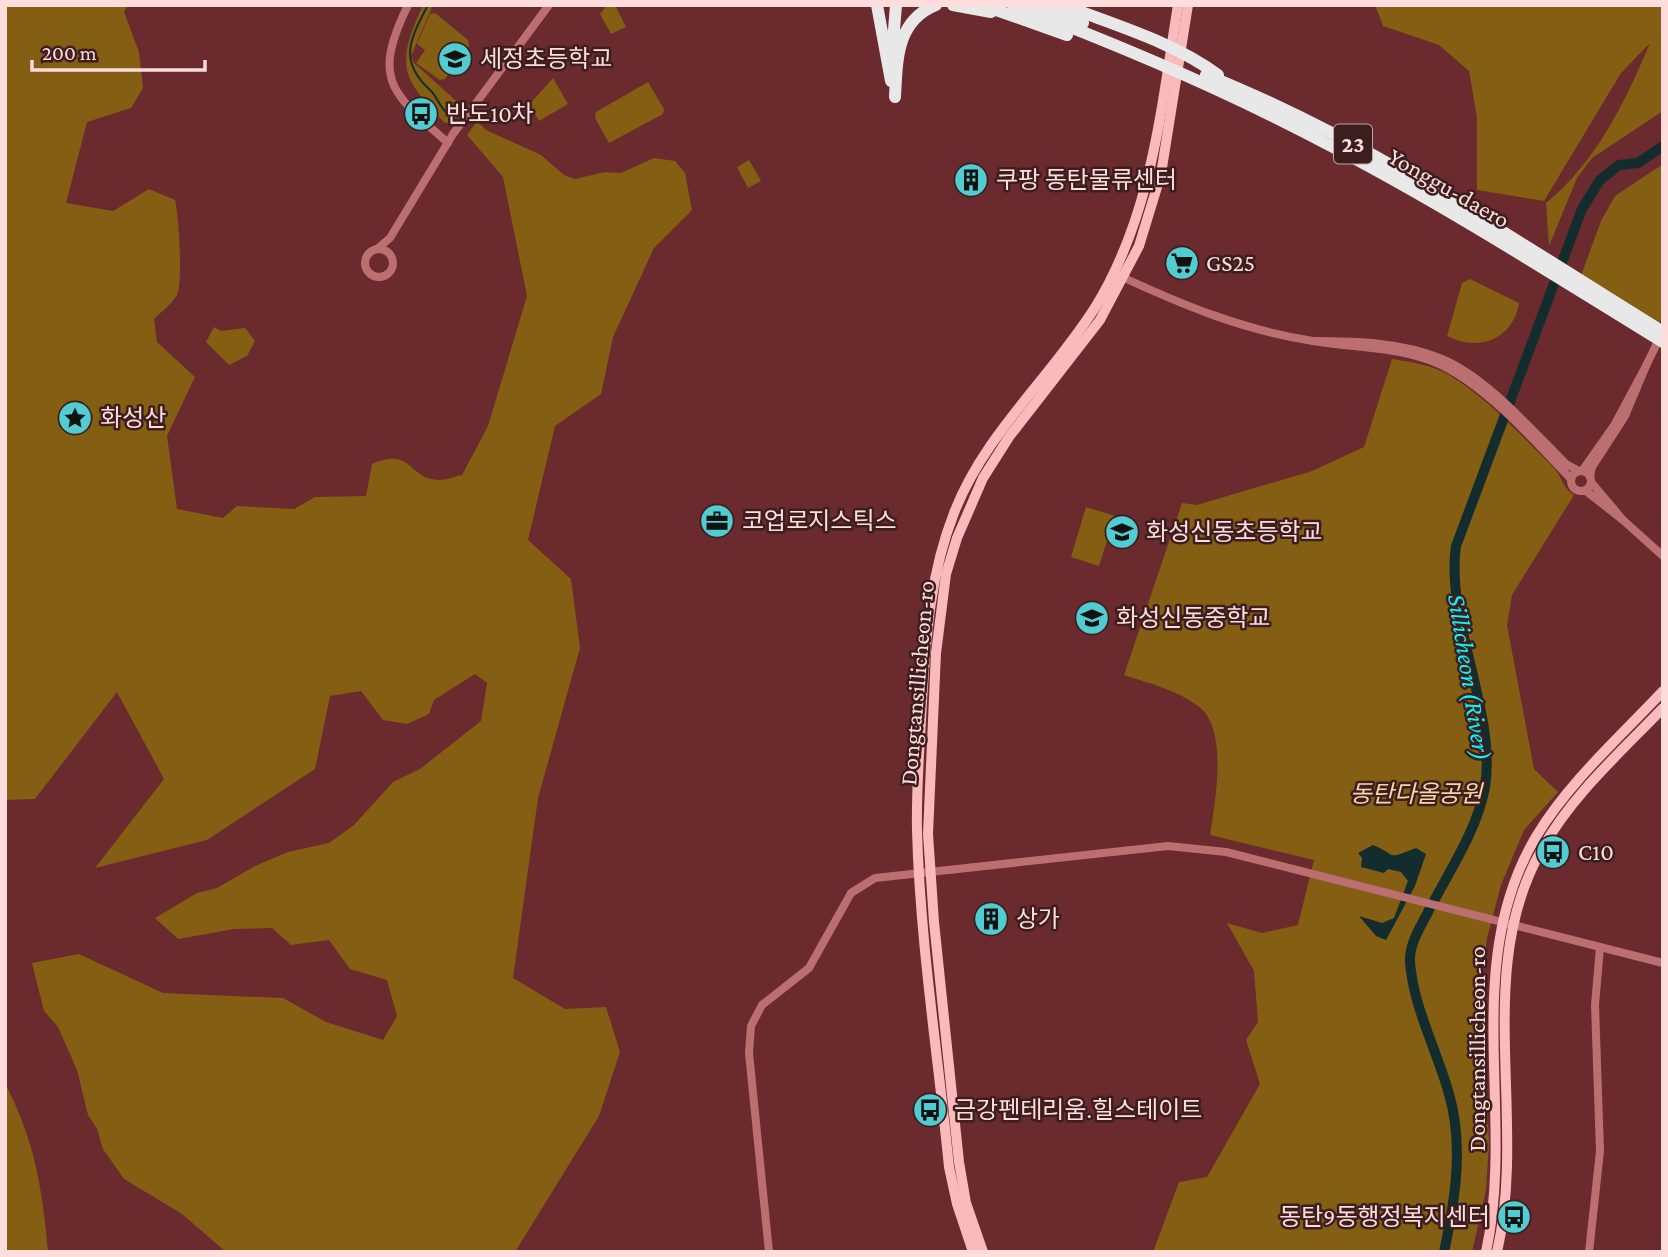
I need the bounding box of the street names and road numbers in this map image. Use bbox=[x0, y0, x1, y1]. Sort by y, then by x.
road number: 23 bbox=[1334, 125, 1372, 164]
street label: Yonggu-daero bbox=[1384, 142, 1514, 233]
street label: Dongtansillicheon-ro bbox=[894, 579, 939, 787]
street label: Dongtansillicheon-ro bbox=[1463, 946, 1490, 1152]

